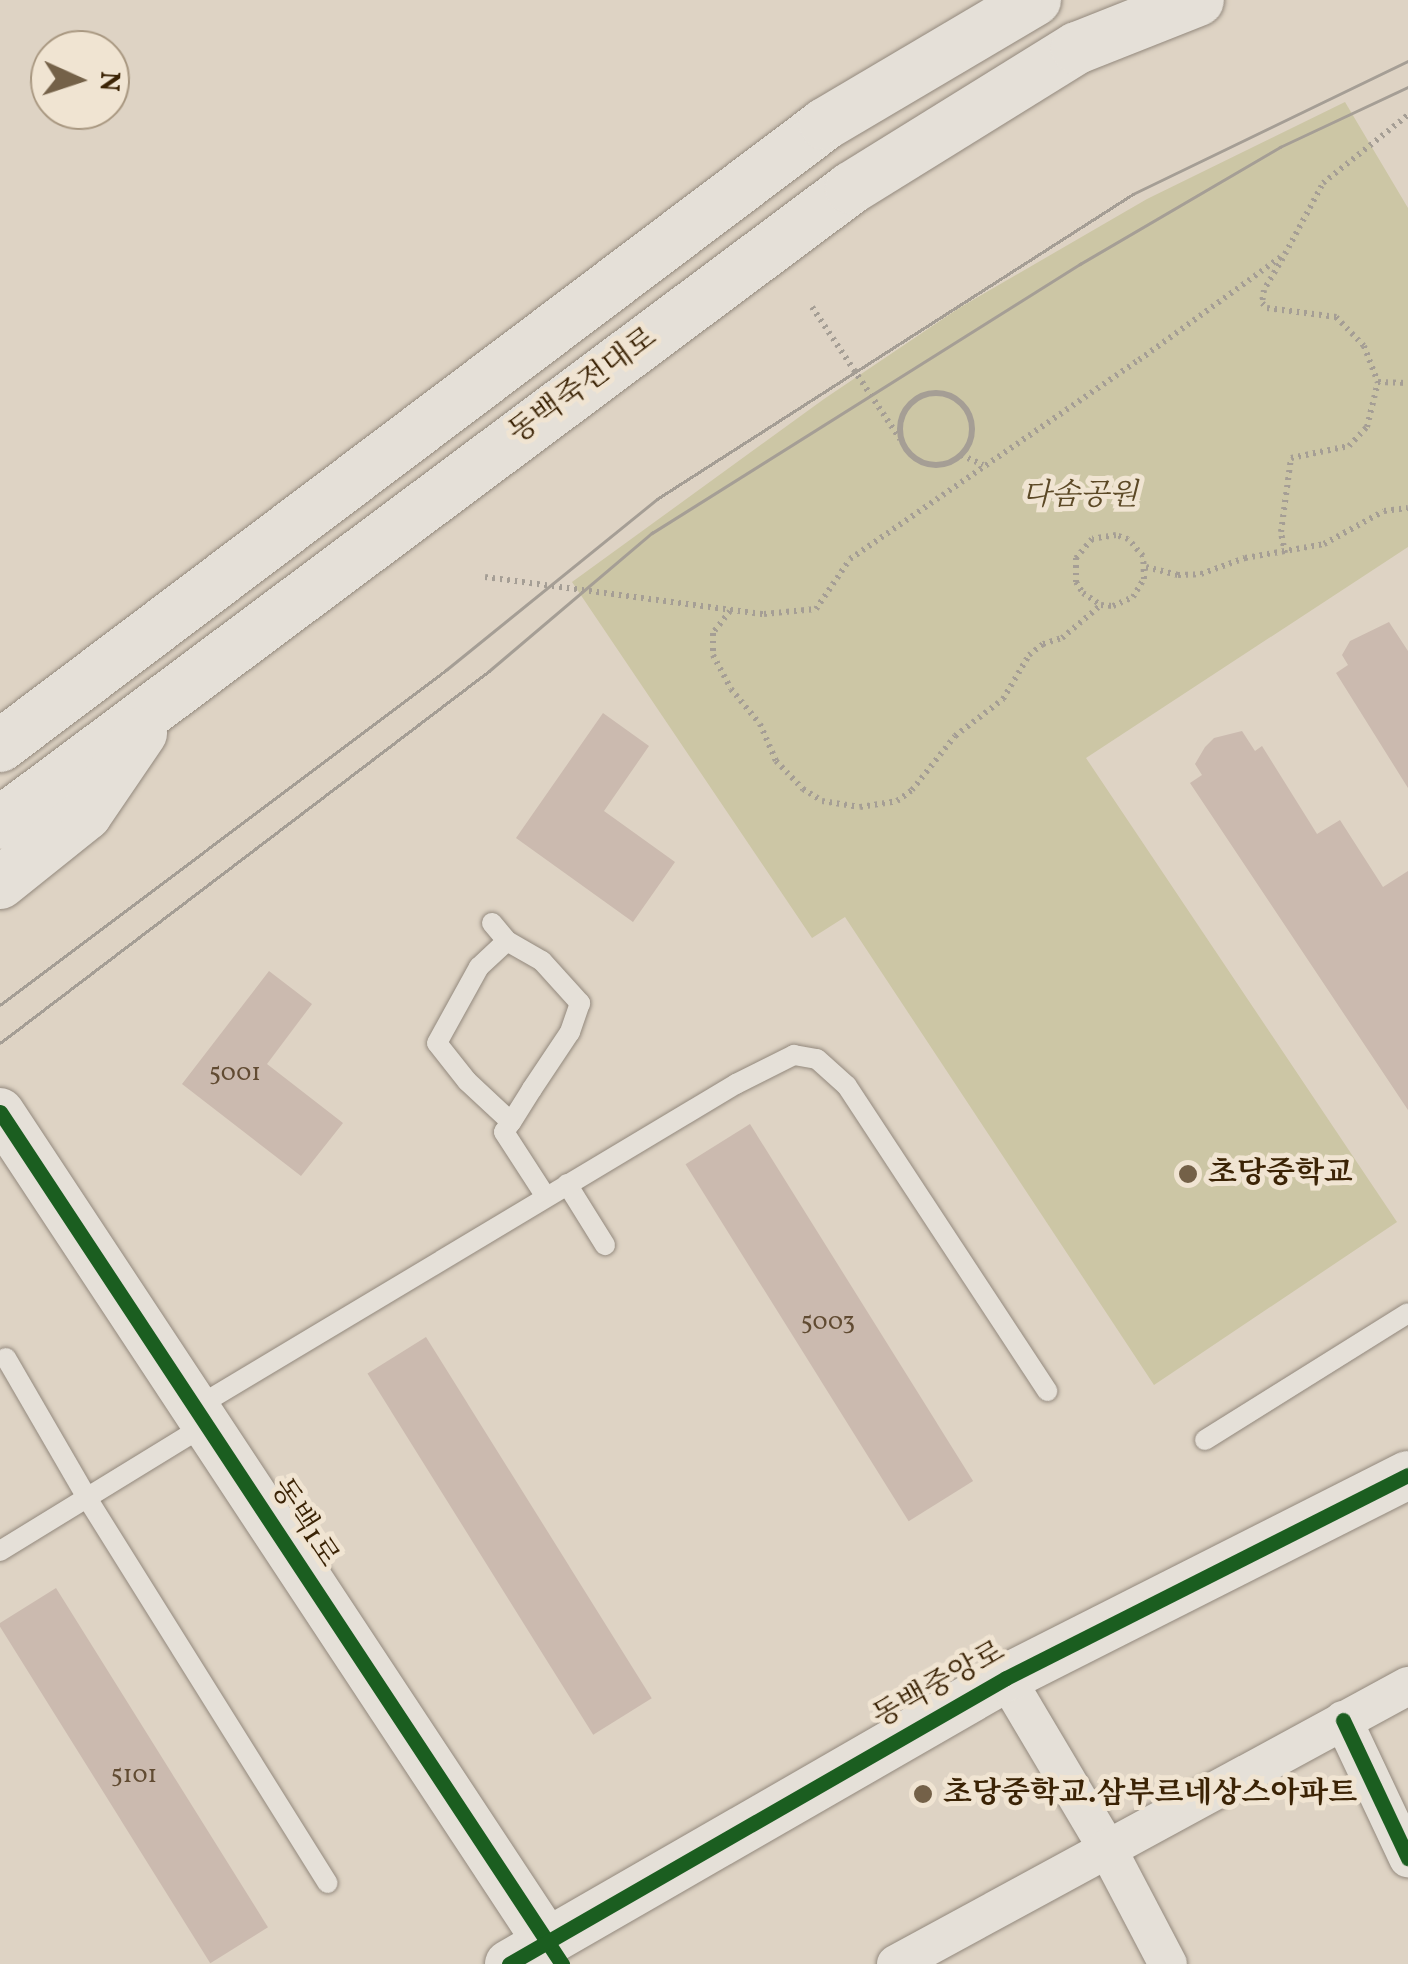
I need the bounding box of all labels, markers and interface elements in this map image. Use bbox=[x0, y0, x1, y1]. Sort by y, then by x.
north arrow bbox=[30, 30, 130, 130]
text: N bbox=[88, 70, 128, 93]
street label: 동백죽전대로 bbox=[502, 320, 664, 452]
park label: 다솜공원 bbox=[1022, 478, 1138, 514]
house number: 5001 bbox=[209, 1059, 261, 1089]
place label: 초당중학교 bbox=[1208, 1156, 1353, 1192]
marker: 초당중학교 bbox=[1177, 1163, 1199, 1185]
house number: 5003 bbox=[801, 1308, 855, 1338]
street label: 동백1로 bbox=[262, 1472, 346, 1574]
street label: 동백중앙로 bbox=[867, 1634, 1011, 1736]
house number: 5101 bbox=[111, 1761, 157, 1791]
place label: 초당중학교.삼부르네상스아파트 bbox=[943, 1776, 1357, 1812]
marker: 초당중학교.삼부르네상스아파트 bbox=[912, 1783, 934, 1805]

